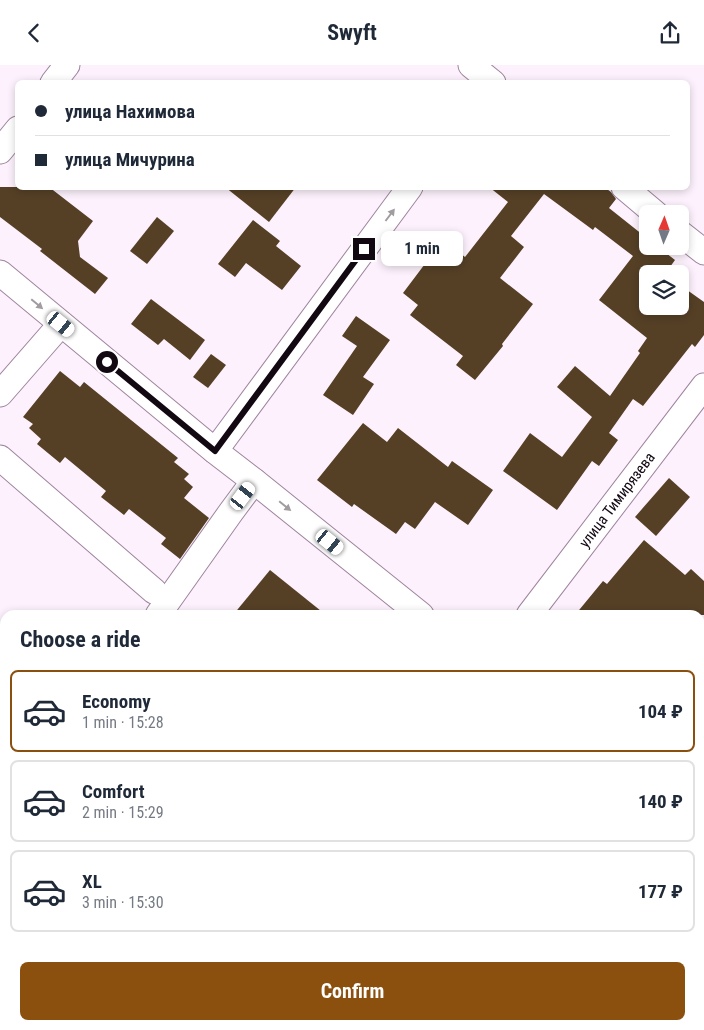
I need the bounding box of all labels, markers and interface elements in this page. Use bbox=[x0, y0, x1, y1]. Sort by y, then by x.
icon: back bbox=[20, 19, 48, 47]
icon: share bbox=[656, 19, 684, 47]
text: Swyft bbox=[327, 20, 377, 45]
text: улица Нахимова bbox=[65, 100, 195, 123]
text: улица Мичурина bbox=[65, 148, 195, 171]
north arrow bbox=[639, 205, 689, 255]
map controls bbox=[639, 205, 689, 315]
one-way arrow bbox=[385, 208, 395, 222]
callout: 1 min bbox=[382, 231, 464, 267]
route end bbox=[353, 238, 375, 260]
text: 1 min bbox=[404, 239, 440, 258]
button: layers bbox=[639, 265, 689, 315]
one-way arrow bbox=[31, 298, 43, 310]
car bbox=[44, 309, 77, 339]
route start bbox=[96, 351, 118, 373]
street label: улица Тимирязева bbox=[575, 449, 659, 551]
car bbox=[227, 480, 258, 512]
one-way arrow bbox=[278, 501, 291, 512]
car bbox=[313, 527, 346, 557]
text: Choose a ride bbox=[20, 627, 141, 652]
icon: car bbox=[22, 689, 67, 734]
text: Economy bbox=[82, 690, 151, 713]
text: 104 ₽ bbox=[638, 700, 683, 723]
text: 1 min · 15:28 bbox=[82, 713, 164, 732]
icon: car bbox=[22, 779, 67, 824]
text: Comfort bbox=[82, 780, 145, 803]
text: 140 ₽ bbox=[638, 790, 683, 813]
text: 2 min · 15:29 bbox=[82, 803, 164, 822]
icon: car bbox=[22, 869, 67, 914]
text: XL bbox=[82, 870, 102, 893]
text: 177 ₽ bbox=[638, 880, 683, 903]
text: 3 min · 15:30 bbox=[82, 893, 164, 912]
button: Confirm bbox=[20, 962, 685, 1020]

